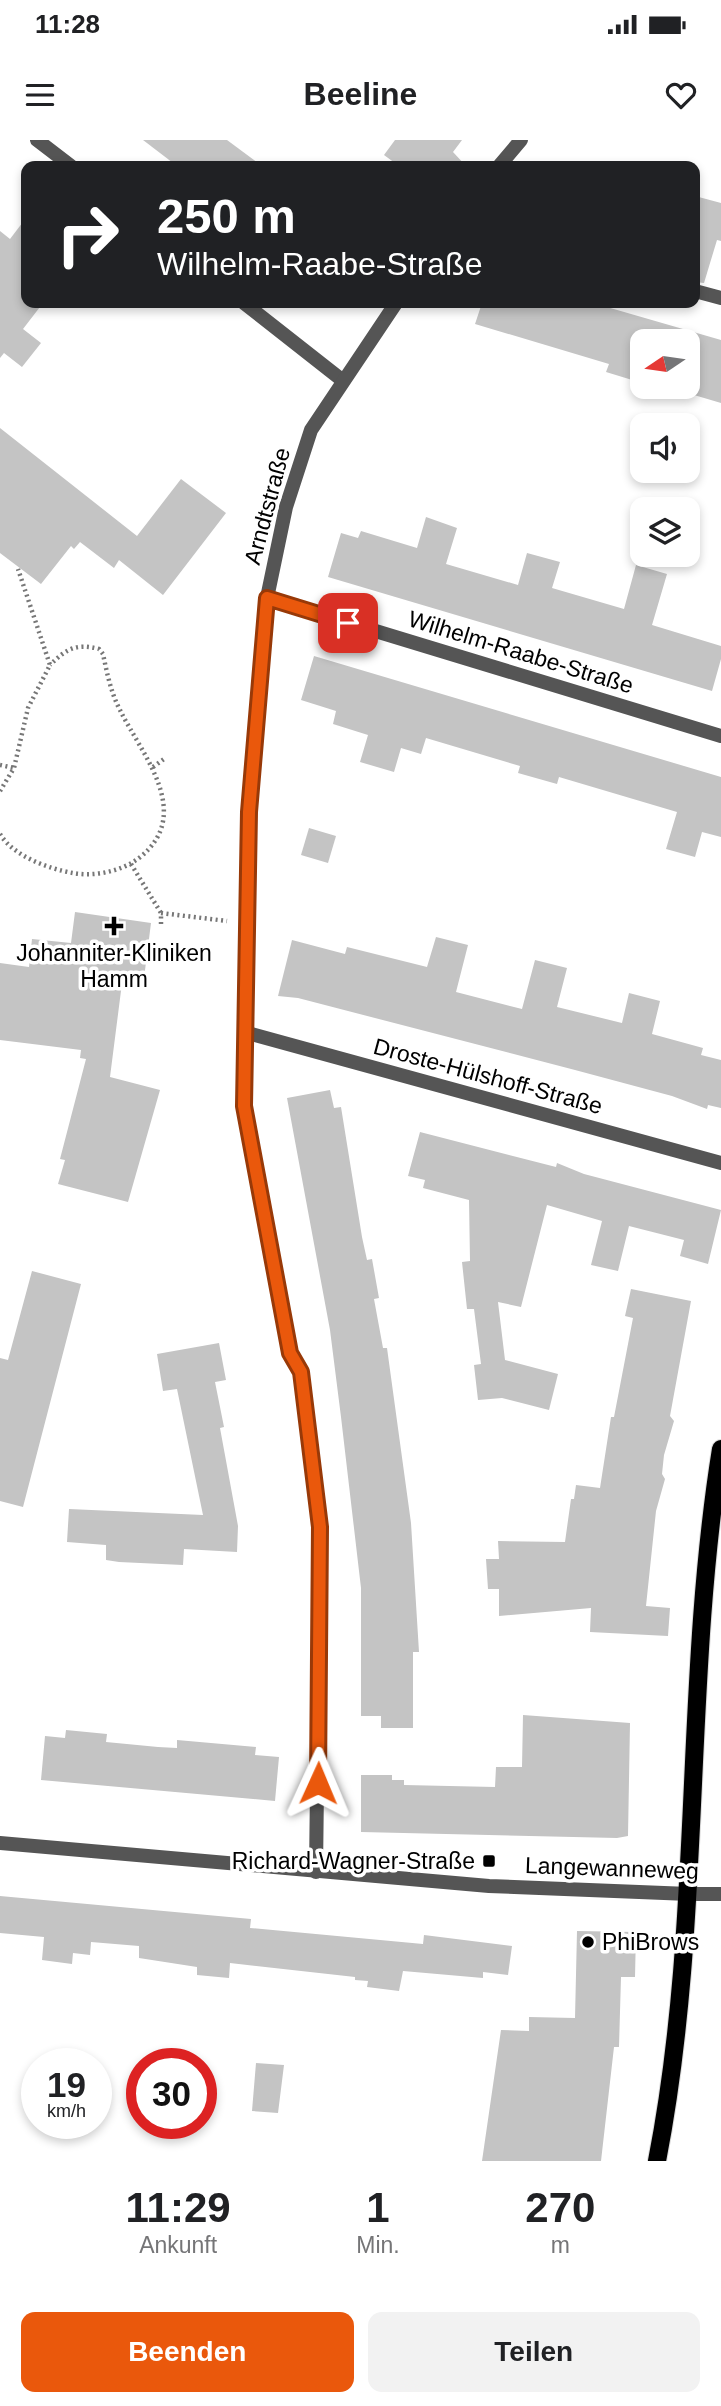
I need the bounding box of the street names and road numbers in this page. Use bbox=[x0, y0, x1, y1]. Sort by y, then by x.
street label: Arndtstraße bbox=[239, 445, 295, 567]
street label: Wilhelm-Raabe-Straße bbox=[405, 605, 637, 699]
street label: Droste-Hülshoff-Straße bbox=[371, 1033, 605, 1119]
street label: Langewanneweg bbox=[525, 1852, 699, 1884]

